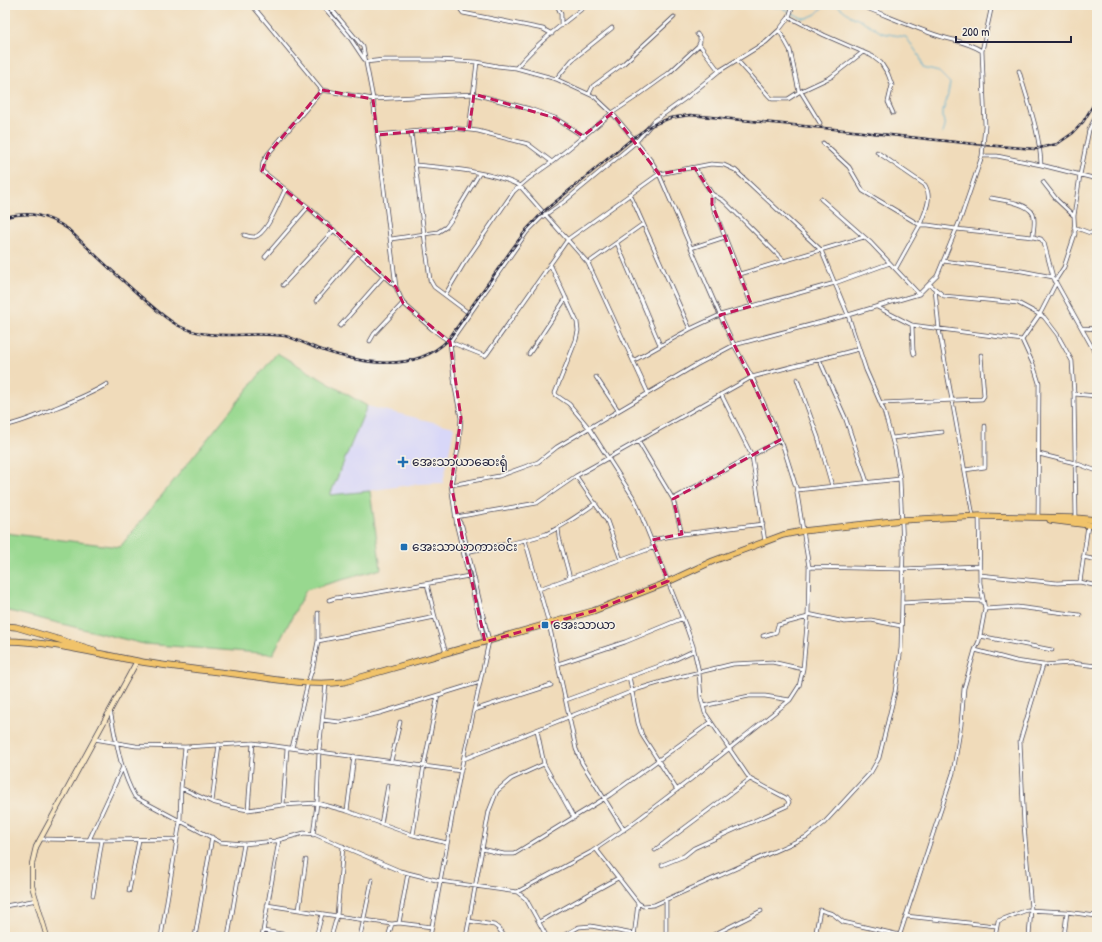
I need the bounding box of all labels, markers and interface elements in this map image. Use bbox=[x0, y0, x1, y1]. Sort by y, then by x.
scale bar bbox=[956, 18, 1071, 44]
text: 200 m bbox=[962, 23, 989, 40]
place label: အေးသာယာဆေးရုံ bbox=[412, 453, 508, 472]
marker: အေးသာယာဆေးရုံ bbox=[397, 456, 409, 468]
place label: အေးသာယာကားဝင်း bbox=[412, 538, 517, 555]
marker: အေးသာယာကားဝင်း bbox=[399, 542, 409, 552]
place label: အေးသာယာ bbox=[553, 616, 615, 633]
marker: အေးသာယာ bbox=[540, 620, 550, 630]

